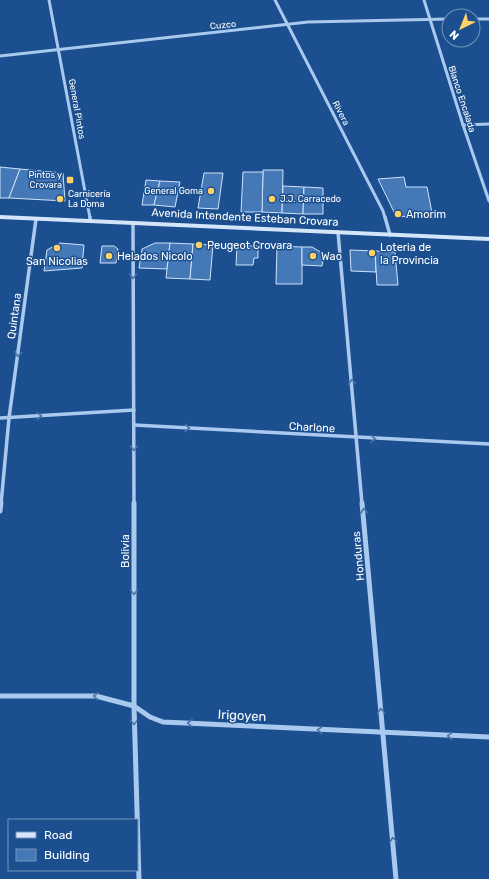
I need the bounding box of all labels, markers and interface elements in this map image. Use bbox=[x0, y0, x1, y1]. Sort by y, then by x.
north arrow bbox=[441, 8, 481, 48]
street label: Cuzco bbox=[210, 19, 236, 31]
text: N bbox=[447, 27, 462, 42]
street label: Blanco Encalada bbox=[447, 65, 477, 134]
street label: General Pintos bbox=[67, 78, 87, 140]
street label: Rivera bbox=[331, 99, 351, 127]
place label: Pintos y Crovara bbox=[28, 170, 62, 190]
marker: Pintos y Crovara bbox=[65, 175, 75, 185]
place label: General Goma bbox=[144, 186, 203, 196]
marker: General Goma bbox=[206, 186, 216, 196]
place label: Carnicería La Doma bbox=[68, 189, 111, 209]
marker: Carnicería La Doma bbox=[55, 194, 65, 204]
marker: J.J. Carracedo bbox=[267, 194, 277, 204]
place label: J.J. Carracedo bbox=[280, 194, 341, 204]
street label: Avenida Intendente Esteban Crovara bbox=[151, 206, 339, 229]
place label: Amorim bbox=[406, 208, 446, 221]
marker: Amorim bbox=[393, 209, 403, 219]
place label: Peugeot Crovara bbox=[207, 239, 292, 252]
marker: Peugeot Crovara bbox=[194, 240, 204, 250]
place label: Loteria de la Provincia bbox=[380, 241, 439, 267]
marker: San Nicolias bbox=[52, 243, 62, 253]
marker: Loteria de la Provincia bbox=[367, 248, 377, 258]
place label: Helados Nicolo bbox=[117, 250, 193, 263]
place label: Wao bbox=[321, 250, 342, 263]
marker: Helados Nicolo bbox=[104, 251, 114, 261]
marker: Wao bbox=[308, 251, 318, 261]
place label: San Nicolias bbox=[26, 255, 88, 268]
one-way arrow bbox=[129, 273, 137, 279]
street label: Quintana bbox=[5, 292, 24, 340]
one-way arrow bbox=[14, 351, 23, 358]
one-way arrow bbox=[348, 379, 357, 385]
one-way arrow bbox=[36, 412, 42, 421]
street label: Charlone bbox=[289, 420, 335, 435]
one-way arrow bbox=[184, 424, 190, 433]
one-way arrow bbox=[370, 434, 376, 443]
one-way arrow bbox=[130, 445, 138, 451]
one-way arrow bbox=[359, 508, 368, 514]
street label: Honduras bbox=[350, 530, 367, 581]
street label: Bolivia bbox=[119, 534, 132, 568]
one-way arrow bbox=[130, 589, 138, 595]
one-way arrow bbox=[93, 692, 99, 701]
street label: Irigoyen bbox=[217, 707, 267, 725]
one-way arrow bbox=[377, 708, 386, 714]
one-way arrow bbox=[130, 719, 138, 725]
one-way arrow bbox=[187, 719, 193, 728]
one-way arrow bbox=[317, 726, 323, 734]
one-way arrow bbox=[447, 732, 453, 740]
legend bbox=[8, 819, 138, 871]
text: Road bbox=[44, 828, 72, 842]
one-way arrow bbox=[388, 837, 397, 843]
text: Building bbox=[44, 848, 90, 862]

